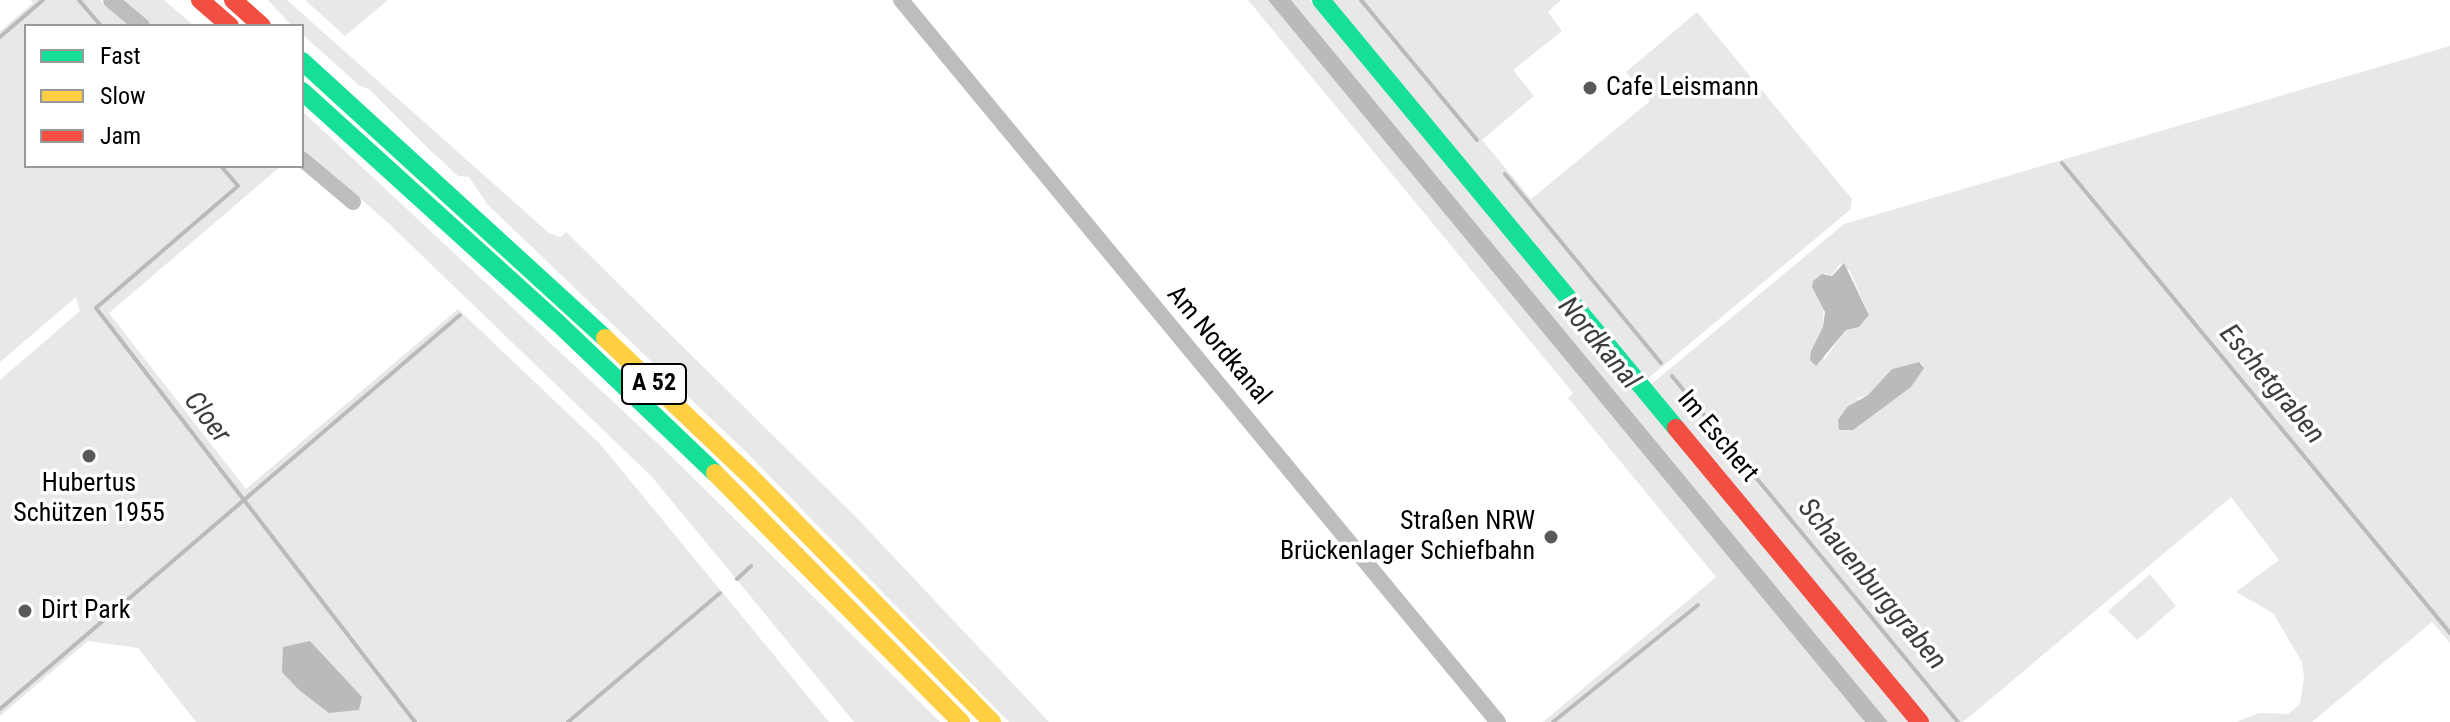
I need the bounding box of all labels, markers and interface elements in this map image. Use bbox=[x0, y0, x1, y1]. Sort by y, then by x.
legend bbox=[24, 24, 304, 168]
text: Fast bbox=[100, 42, 141, 70]
place label: Cafe Leismann bbox=[1606, 72, 1759, 104]
marker: Cafe Leismann bbox=[1581, 79, 1599, 97]
text: Slow bbox=[100, 82, 146, 110]
text: Jam bbox=[100, 122, 141, 150]
street label: Am Nordkanal bbox=[1159, 280, 1277, 412]
water label: Nordkanal bbox=[1550, 291, 1646, 397]
water label: Eschetgraben bbox=[2211, 318, 2331, 452]
road number: A 52 bbox=[622, 364, 686, 404]
water label: Cloer bbox=[175, 385, 237, 451]
street label: Im Eschert bbox=[1670, 385, 1764, 489]
marker: Hubertus Schützen 1955 bbox=[80, 447, 98, 465]
place label: Hubertus Schützen 1955 bbox=[13, 468, 165, 530]
water label: Schauenburggraben bbox=[1790, 493, 1952, 677]
place label: Straßen NRW Brückenlager Schiefbahn bbox=[1280, 506, 1535, 568]
marker: Straßen NRW Brückenlager Schiefbahn bbox=[1542, 528, 1560, 546]
place label: Dirt Park bbox=[41, 595, 130, 627]
marker: Dirt Park bbox=[16, 602, 34, 620]

